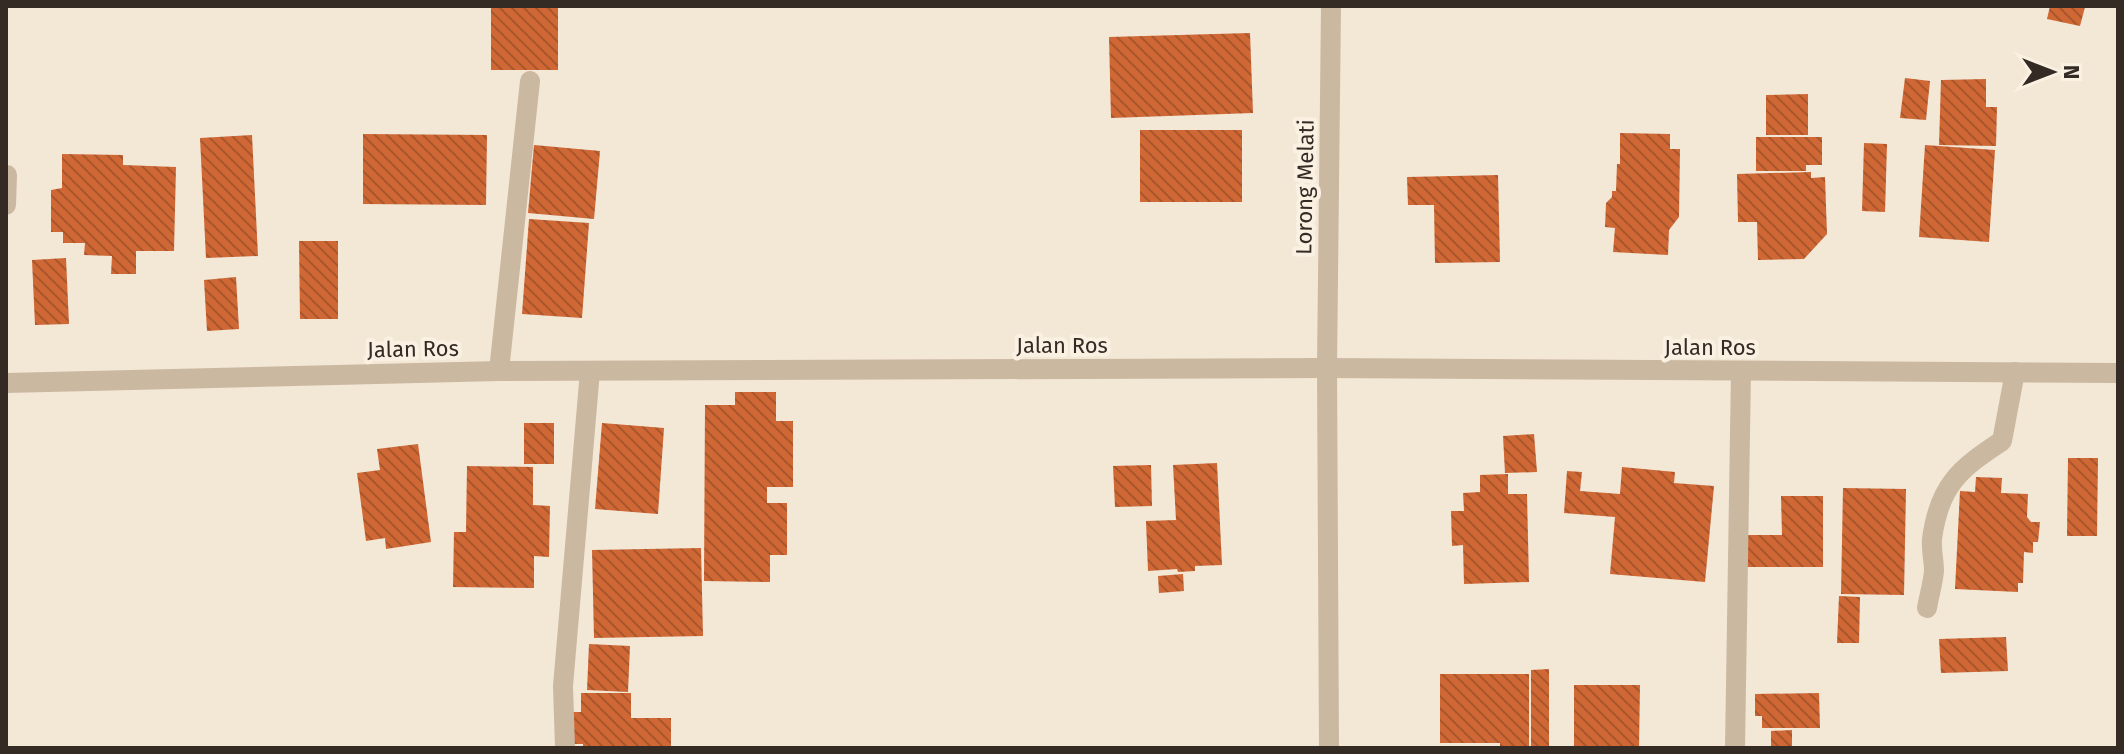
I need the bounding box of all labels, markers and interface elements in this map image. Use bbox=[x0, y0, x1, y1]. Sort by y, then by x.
north arrow bbox=[2012, 32, 2092, 112]
text: N bbox=[2058, 65, 2085, 79]
street label: Lorong Melati bbox=[1290, 119, 1320, 255]
street label: Jalan Ros bbox=[1016, 332, 1108, 359]
street label: Jalan Ros bbox=[1664, 334, 1756, 361]
street label: Jalan Ros bbox=[367, 335, 459, 363]

